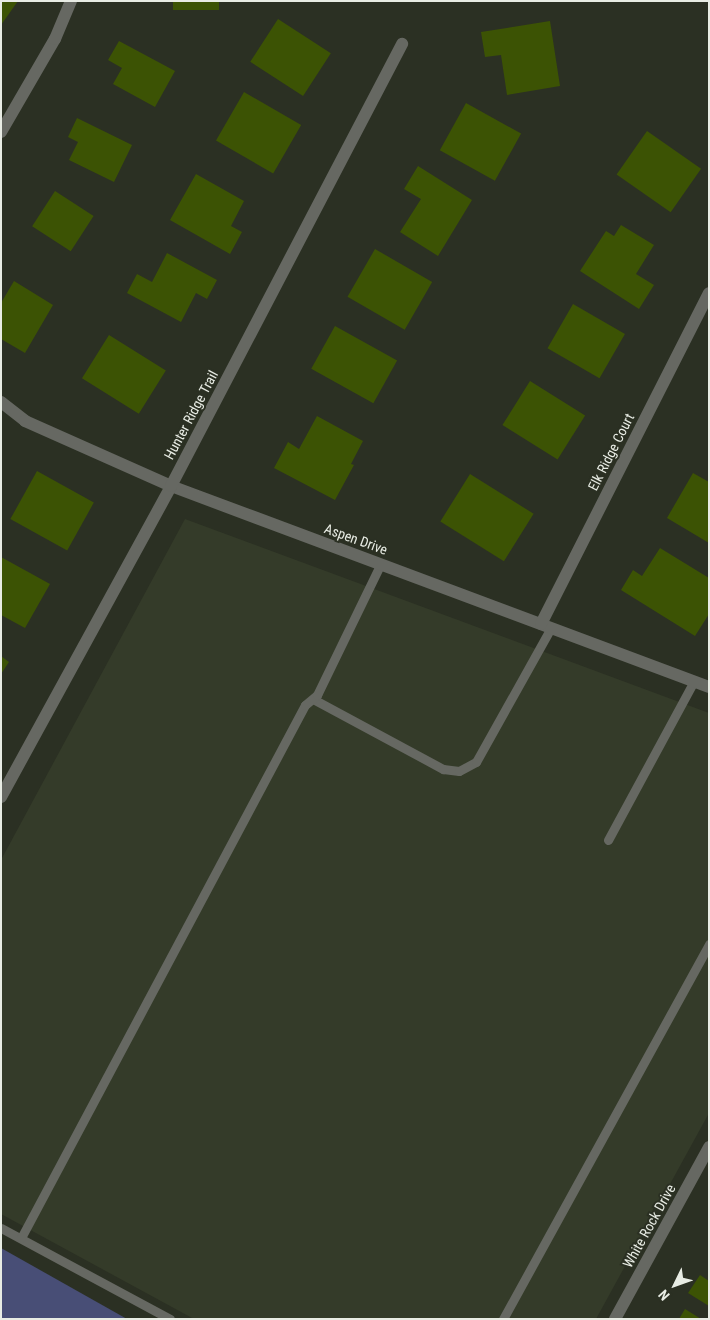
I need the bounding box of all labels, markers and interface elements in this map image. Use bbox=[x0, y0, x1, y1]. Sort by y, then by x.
street label: Hunter Ridge Trail bbox=[160, 368, 222, 462]
street label: Elk Ridge Court bbox=[584, 411, 638, 493]
street label: Aspen Drive bbox=[322, 520, 390, 558]
street label: White Rock Drive bbox=[619, 1181, 679, 1271]
north arrow bbox=[650, 1260, 700, 1310]
text: N bbox=[655, 1287, 673, 1304]

